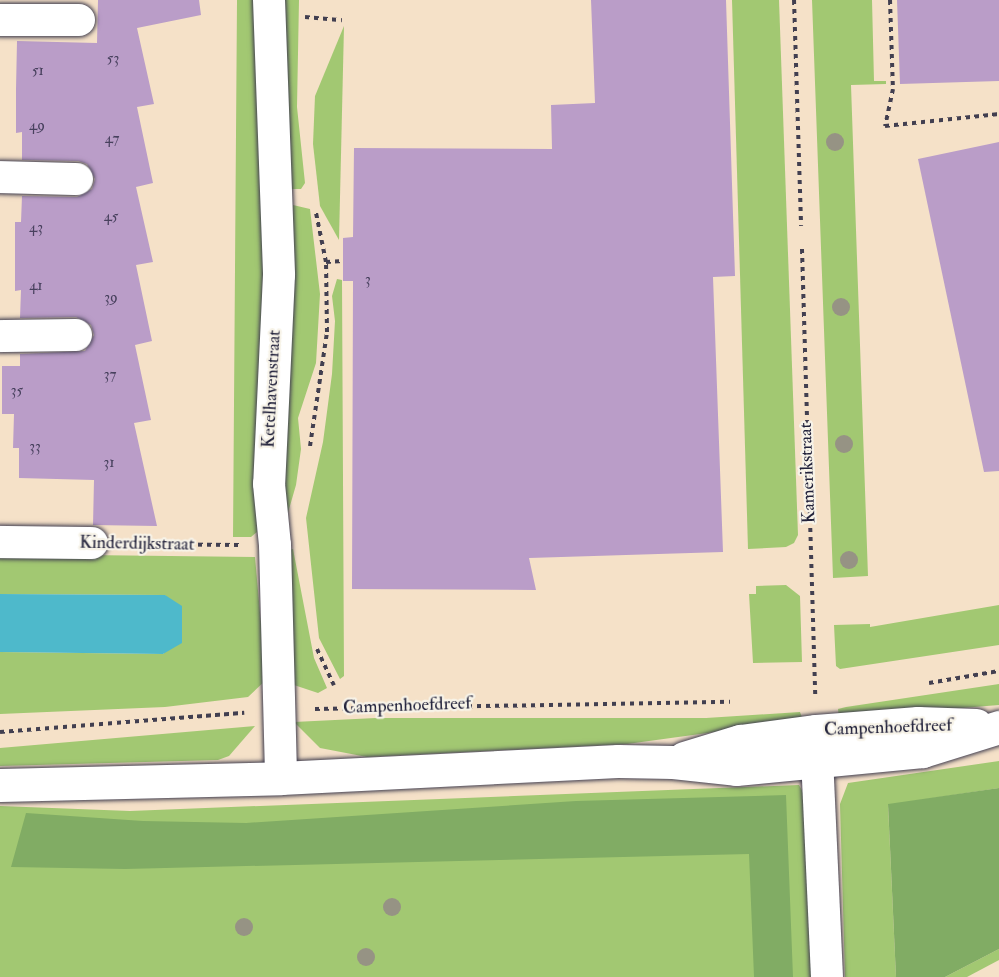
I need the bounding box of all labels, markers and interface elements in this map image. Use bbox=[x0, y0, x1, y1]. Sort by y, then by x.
house number: 53 bbox=[107, 50, 119, 68]
house number: 51 bbox=[32, 62, 44, 80]
house number: 49 bbox=[29, 117, 45, 135]
house number: 47 bbox=[105, 130, 119, 148]
house number: 45 bbox=[104, 208, 118, 226]
house number: 43 bbox=[29, 219, 43, 237]
house number: 3 bbox=[365, 271, 371, 289]
house number: 41 bbox=[29, 277, 43, 295]
house number: 39 bbox=[104, 289, 118, 307]
street label: Ketelhavenstraat bbox=[258, 329, 286, 449]
house number: 37 bbox=[104, 366, 116, 384]
house number: 35 bbox=[11, 382, 23, 400]
street label: Kamerikstraat bbox=[795, 422, 821, 524]
house number: 33 bbox=[29, 438, 41, 456]
house number: 31 bbox=[103, 454, 115, 472]
street label: Kinderdijkstraat bbox=[79, 532, 195, 556]
street label: Campenhoefdreef bbox=[343, 693, 471, 719]
street label: Campenhoefdreef bbox=[824, 715, 952, 741]

